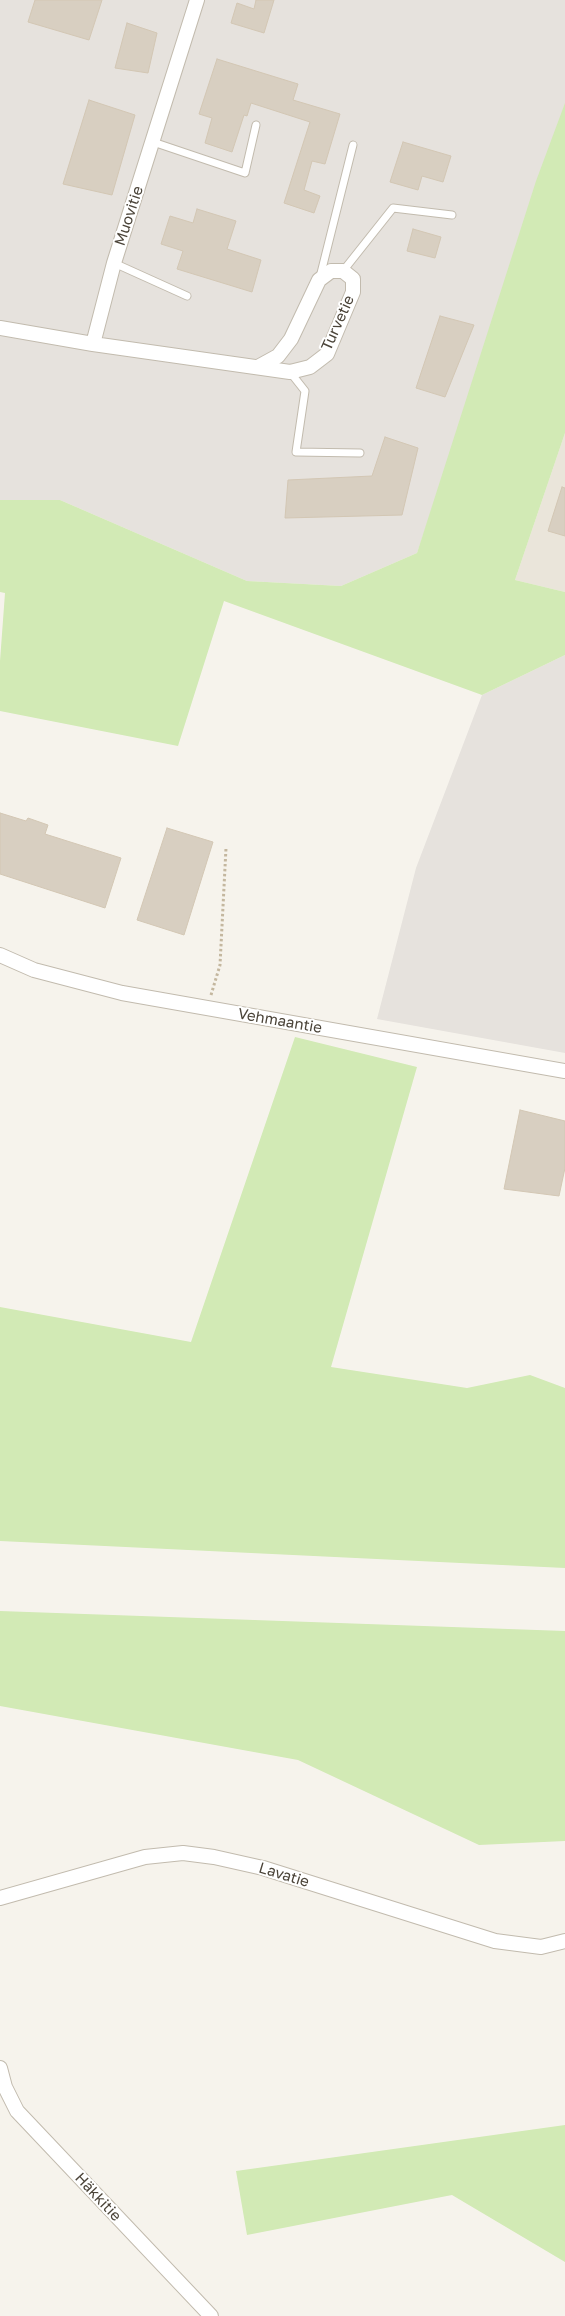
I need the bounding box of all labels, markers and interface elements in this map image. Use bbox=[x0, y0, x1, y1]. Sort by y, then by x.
street label: Muovitie bbox=[111, 184, 147, 248]
street label: Turvetie bbox=[318, 292, 358, 354]
street label: Vehmaantie bbox=[237, 1005, 323, 1037]
street label: Lavatie bbox=[257, 1859, 311, 1891]
street label: Häkkitie bbox=[71, 2169, 125, 2225]

